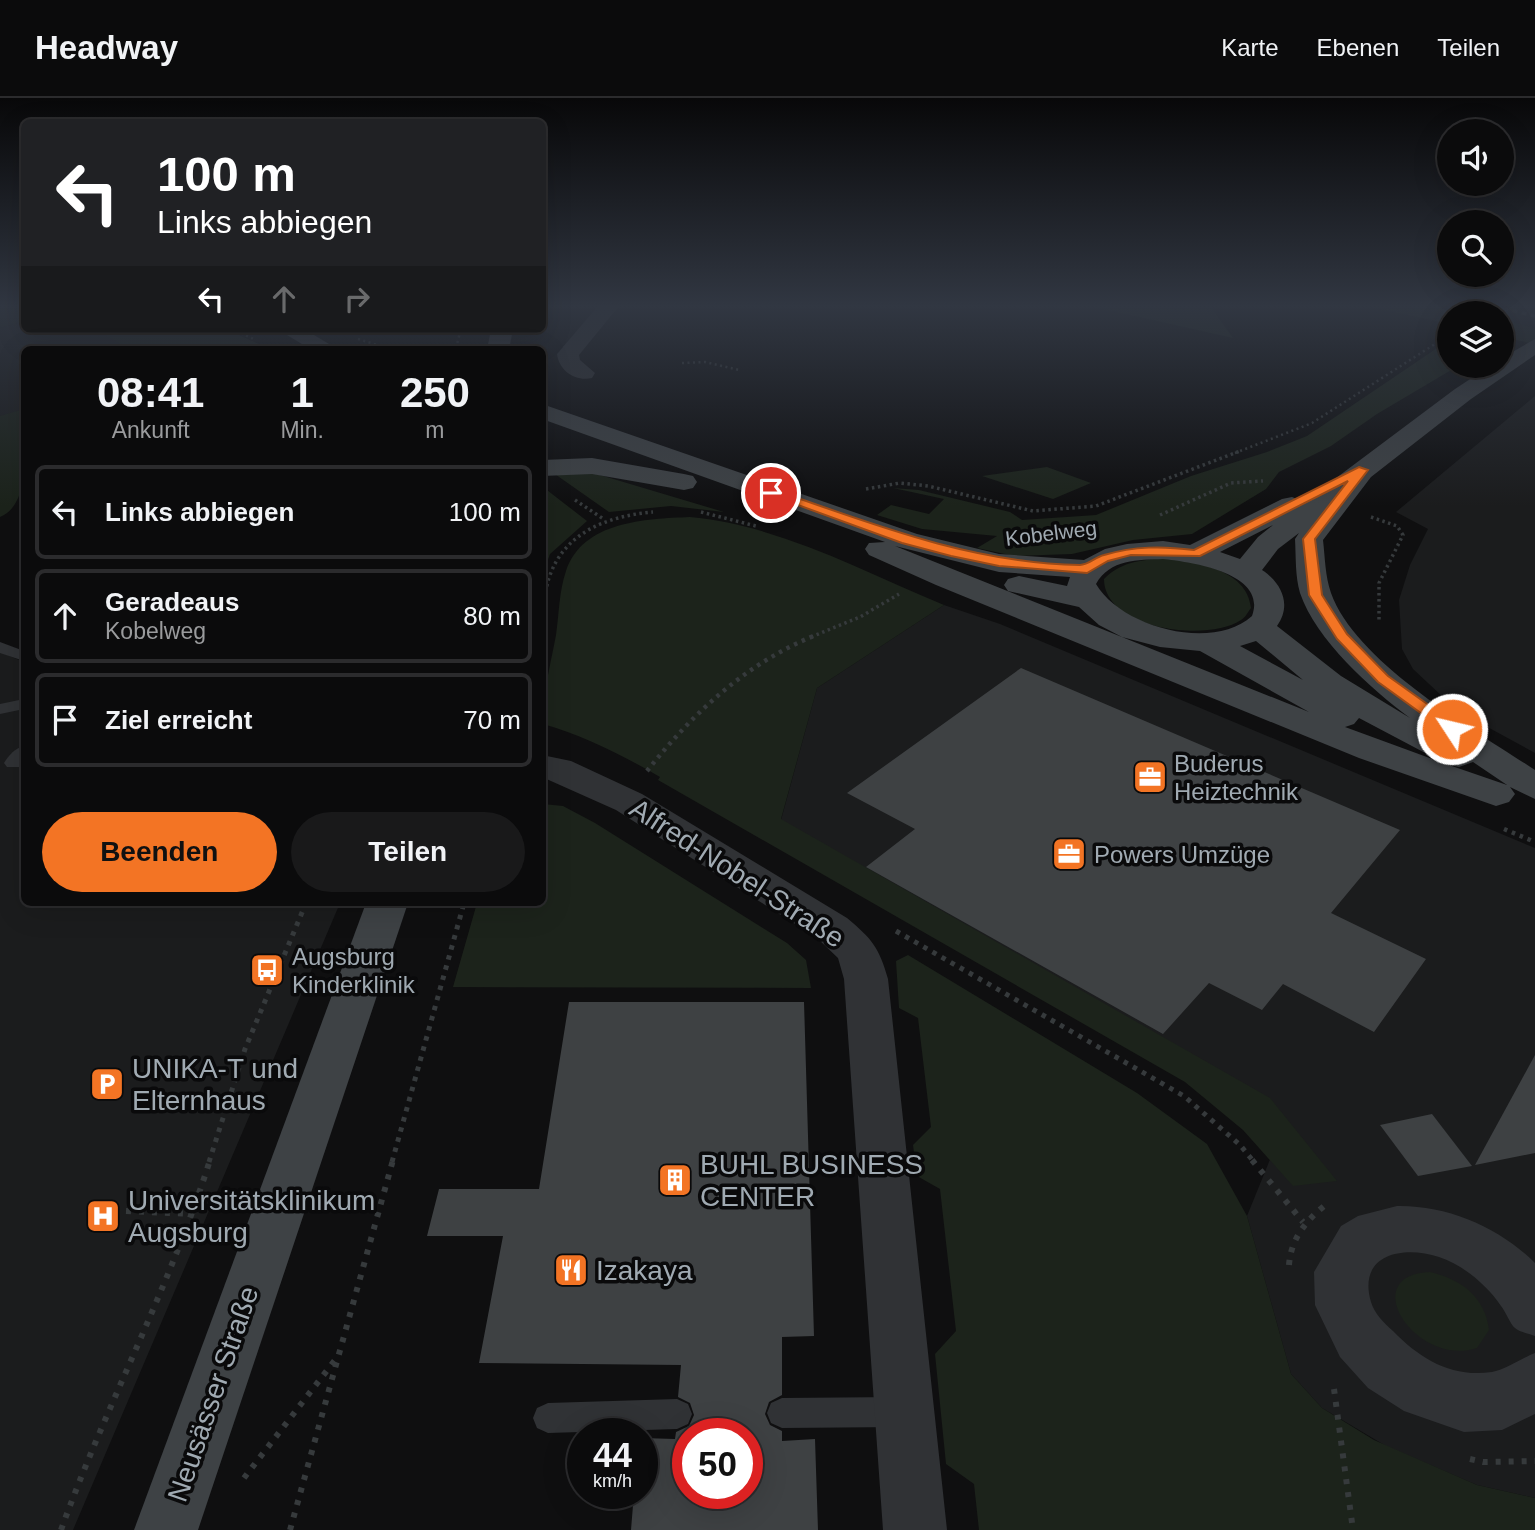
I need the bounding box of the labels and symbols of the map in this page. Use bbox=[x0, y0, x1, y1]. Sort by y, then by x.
pin bbox=[741, 463, 801, 523]
street label: Kobelweg bbox=[1004, 516, 1098, 550]
position arrow bbox=[1415, 692, 1489, 766]
place label: Buderus Heiztechnik bbox=[1174, 750, 1299, 805]
office icon: Buderus Heiztechnik bbox=[1131, 758, 1169, 796]
street label: Alfred-Nobel-Straße bbox=[624, 792, 850, 954]
office icon: Powers Umzüge bbox=[1050, 835, 1088, 873]
place label: Powers Umzüge bbox=[1094, 841, 1270, 868]
place label: Augsburg Kinderklinik bbox=[292, 943, 416, 998]
bus stop icon: Augsburg Kinderklinik bbox=[248, 951, 286, 989]
place label: UNIKA-T und Elternhaus bbox=[132, 1053, 298, 1116]
parking icon: UNIKA-T und Elternhaus bbox=[88, 1065, 126, 1103]
place label: BUHL BUSINESS CENTER bbox=[700, 1149, 923, 1212]
building icon: BUHL BUSINESS CENTER bbox=[656, 1161, 694, 1199]
place label: Universitätsklinikum Augsburg bbox=[128, 1185, 375, 1248]
hospital icon: Universitätsklinikum Augsburg bbox=[84, 1197, 122, 1235]
restaurant icon: Izakaya bbox=[552, 1251, 590, 1289]
place label: Izakaya bbox=[596, 1255, 693, 1286]
street label: Neusässer Straße bbox=[162, 1282, 264, 1506]
speed limit sign: 50 bbox=[672, 1418, 763, 1509]

